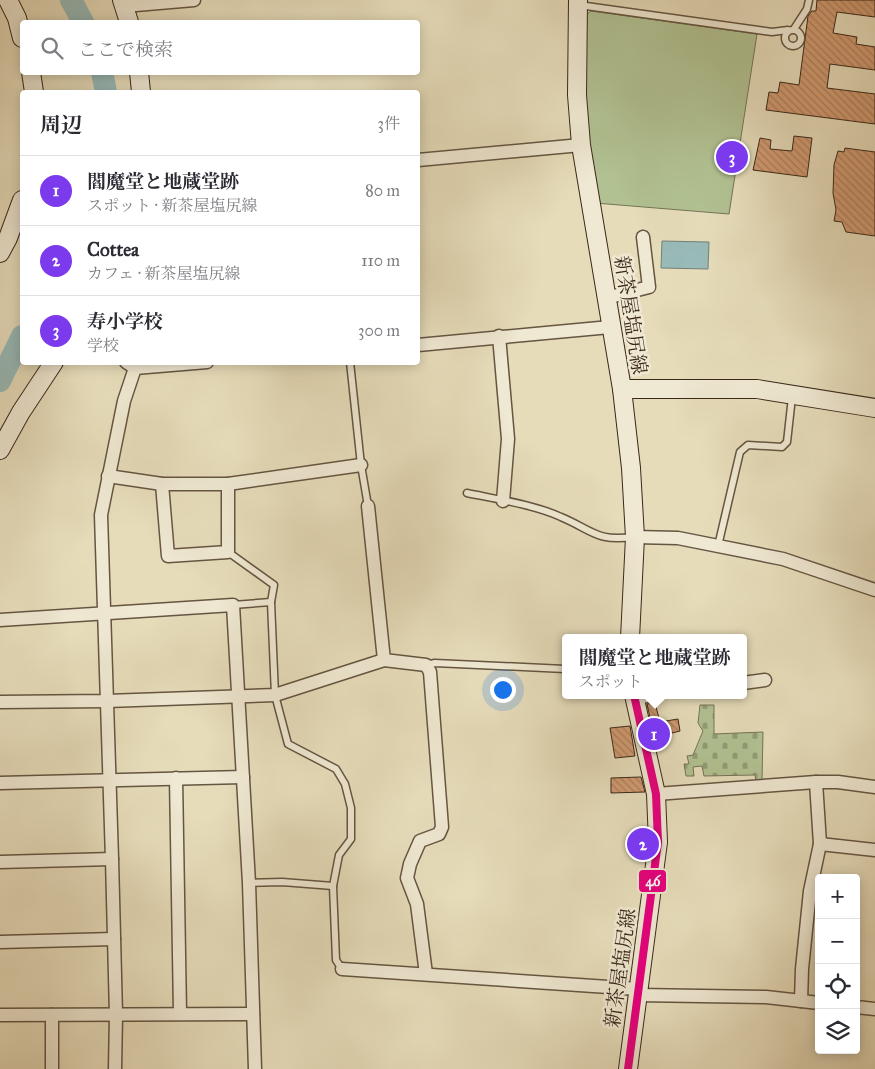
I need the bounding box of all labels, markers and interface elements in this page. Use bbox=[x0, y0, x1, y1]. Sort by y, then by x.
search box bbox=[20, 20, 420, 75]
icon: search bbox=[38, 34, 66, 62]
text: ここで検索 bbox=[78, 38, 173, 61]
text: 周辺 bbox=[40, 112, 82, 138]
text: 3件 bbox=[378, 114, 400, 133]
pin: 3 bbox=[716, 138, 748, 176]
text: 閻魔堂と地蔵堂跡 bbox=[87, 170, 239, 193]
text: 1 bbox=[53, 181, 59, 200]
text: 80 m bbox=[365, 181, 400, 200]
text: スポット · 新茶屋塩尻線 bbox=[87, 196, 257, 215]
text: Cottea bbox=[87, 238, 139, 261]
text: 2 bbox=[52, 251, 60, 270]
text: 110 m bbox=[361, 251, 400, 270]
street label: 新茶屋塩尻線 bbox=[610, 254, 652, 376]
text: カフェ · 新茶屋塩尻線 bbox=[87, 264, 241, 283]
text: 寿小学校 bbox=[87, 310, 163, 333]
text: 3 bbox=[53, 321, 59, 340]
text: 300 m bbox=[358, 321, 400, 340]
text: 学校 bbox=[87, 336, 119, 355]
popup bbox=[562, 634, 747, 699]
text: 閻魔堂と地蔵堂跡 bbox=[578, 646, 731, 669]
text: スポット bbox=[578, 672, 643, 691]
your location bbox=[490, 677, 516, 703]
pin: 1 bbox=[638, 715, 670, 753]
pin: 2 bbox=[627, 825, 659, 863]
line badge: 46 bbox=[638, 869, 667, 893]
text: 46 bbox=[646, 873, 661, 891]
map controls bbox=[815, 874, 860, 1054]
button: + bbox=[815, 874, 860, 919]
street label: 新茶屋塩尻線 bbox=[600, 907, 640, 1029]
button: − bbox=[815, 919, 860, 964]
button: locate bbox=[815, 964, 860, 1009]
button: layers bbox=[815, 1009, 860, 1054]

